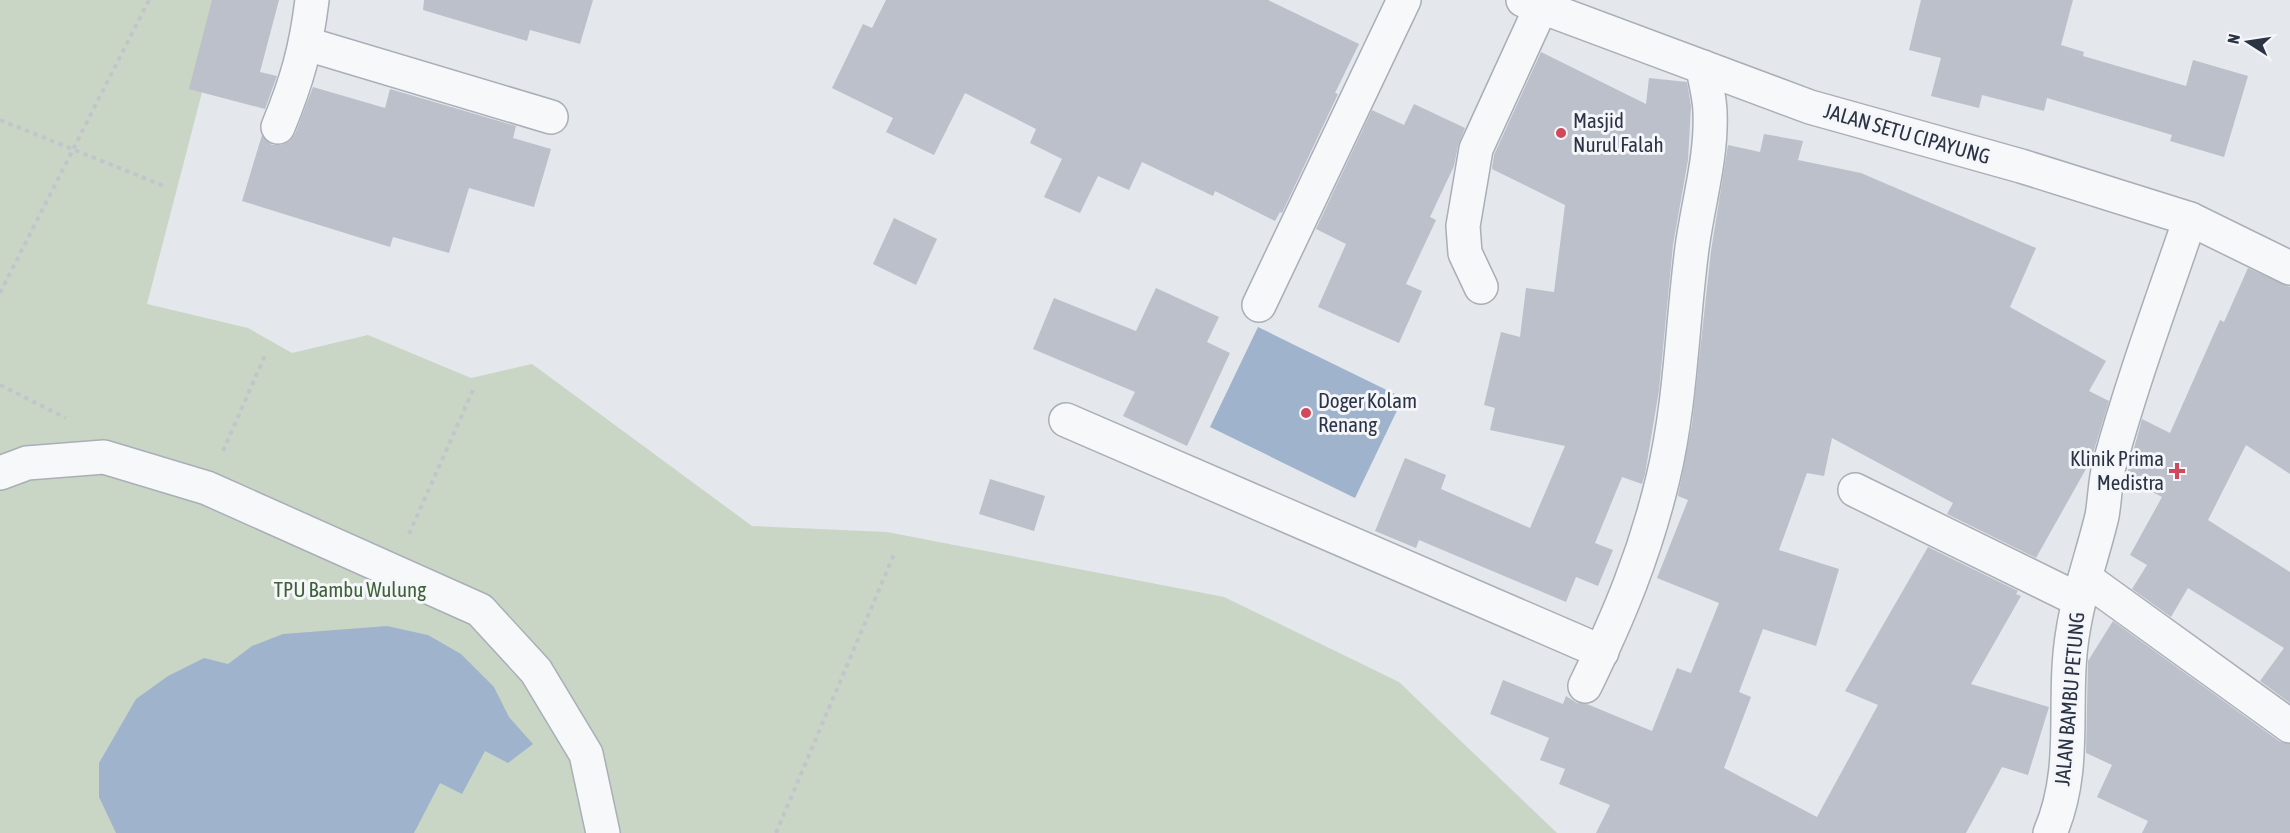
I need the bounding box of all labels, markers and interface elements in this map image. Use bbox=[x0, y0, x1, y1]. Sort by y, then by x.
north arrow bbox=[2218, 12, 2278, 72]
text: N bbox=[2224, 32, 2243, 45]
street label: JALAN SETU CIPAYUNG bbox=[1821, 98, 1993, 168]
place label: Masjid Nurul Falah bbox=[1573, 108, 1664, 156]
marker: Masjid Nurul Falah bbox=[1554, 126, 1568, 140]
place label: Doger Kolam Renang bbox=[1318, 388, 1417, 436]
marker: Doger Kolam Renang bbox=[1299, 406, 1313, 420]
place label: Klinik Prima Medistra bbox=[2070, 446, 2164, 494]
marker: Klinik Prima Medistra bbox=[2168, 462, 2186, 480]
park label: TPU Bambu Wulung bbox=[274, 577, 426, 601]
street label: JALAN BAMBU PETUNG bbox=[2049, 611, 2089, 787]

